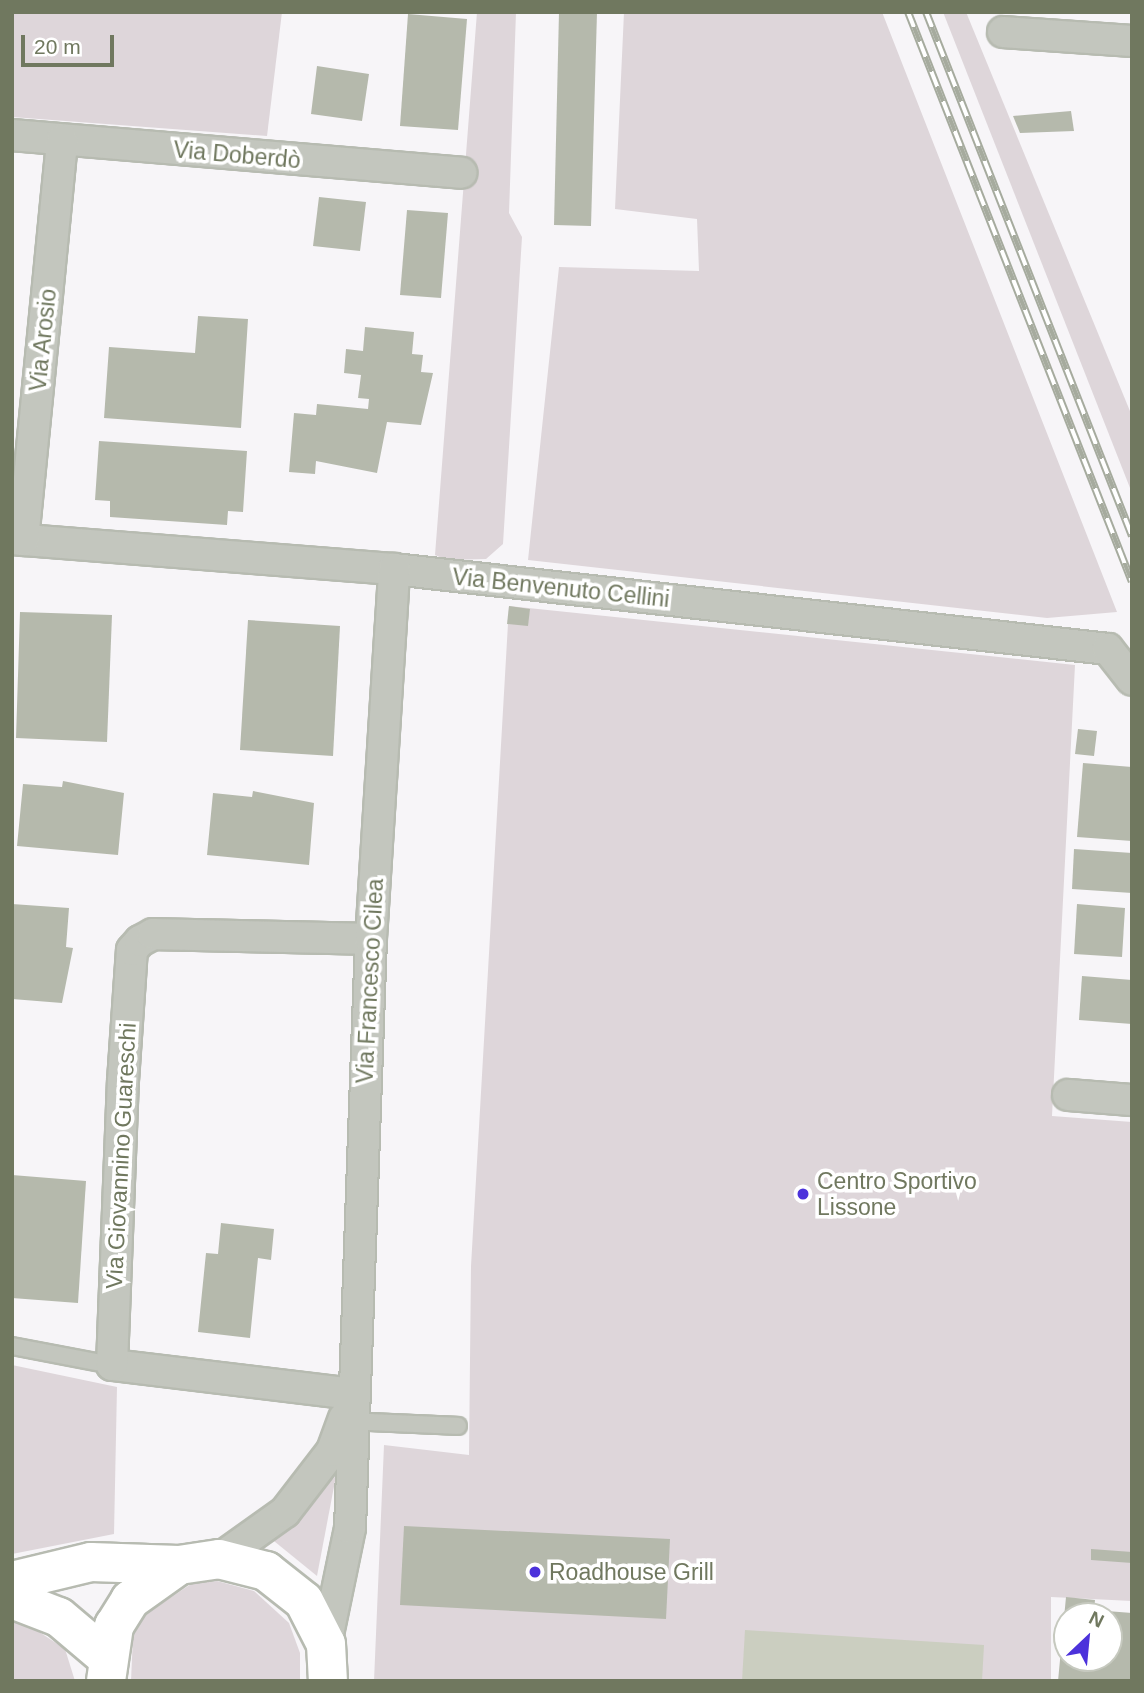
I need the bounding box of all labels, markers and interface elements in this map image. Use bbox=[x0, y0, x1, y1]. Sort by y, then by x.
scale bar bbox=[24, 21, 117, 65]
text: 20 m bbox=[34, 35, 81, 58]
street label: Via Doberdò bbox=[172, 136, 302, 174]
street label: Via Arosio bbox=[24, 287, 62, 393]
street label: Via Benvenuto Cellini bbox=[451, 563, 671, 613]
street label: Via Francesco Cilea bbox=[351, 878, 389, 1084]
street label: Via Giovannino Guareschi bbox=[100, 1022, 142, 1290]
place label: Centro Sportivo Lissone bbox=[817, 1167, 977, 1221]
marker: Centro Sportivo Lissone bbox=[795, 1186, 811, 1202]
place label: Roadhouse Grill bbox=[549, 1558, 714, 1586]
marker: Roadhouse Grill bbox=[527, 1564, 543, 1580]
north arrow bbox=[1053, 1602, 1123, 1672]
text: N bbox=[1086, 1607, 1107, 1632]

